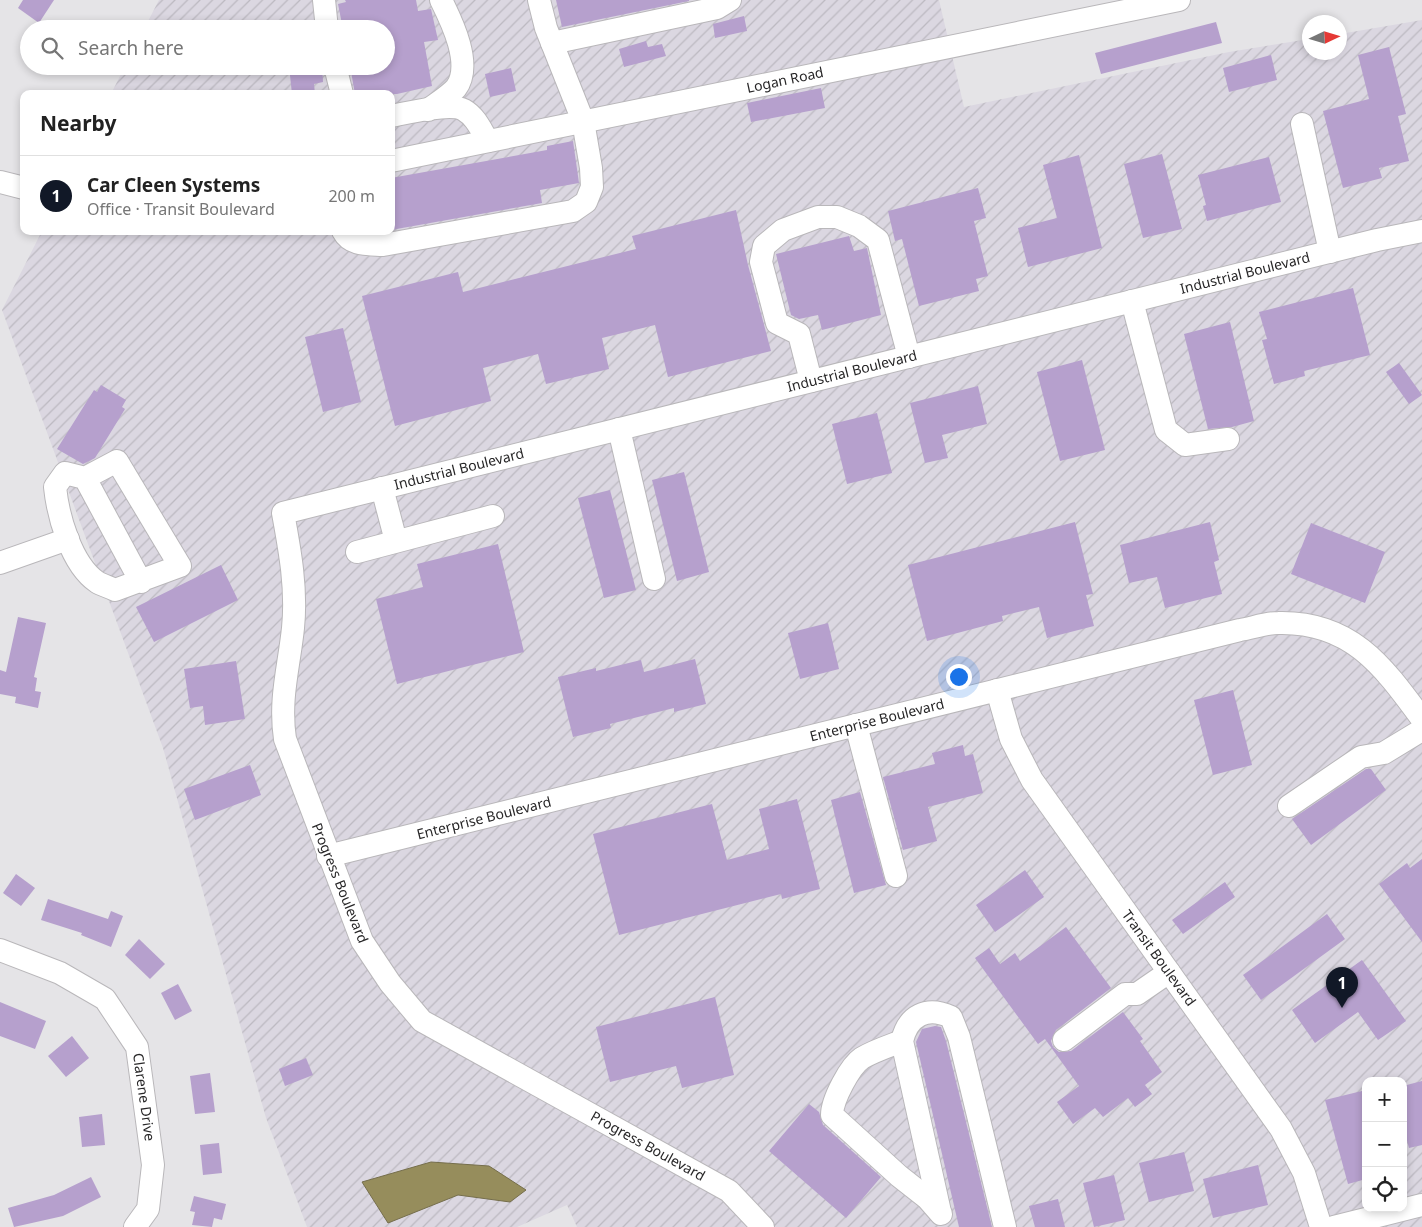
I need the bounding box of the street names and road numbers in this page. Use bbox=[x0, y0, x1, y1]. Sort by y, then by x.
street label: Logan Road bbox=[745, 62, 825, 97]
street label: Industrial Boulevard bbox=[1178, 247, 1312, 298]
street label: Industrial Boulevard bbox=[785, 345, 919, 396]
street label: Industrial Boulevard bbox=[392, 443, 526, 494]
street label: Enterprise Boulevard bbox=[808, 694, 946, 745]
street label: Enterprise Boulevard bbox=[415, 792, 553, 843]
street label: Progress Boulevard bbox=[308, 820, 373, 946]
street label: Transit Boulevard bbox=[1118, 906, 1201, 1010]
street label: Clarene Drive bbox=[129, 1052, 160, 1142]
street label: Progress Boulevard bbox=[588, 1106, 709, 1185]

